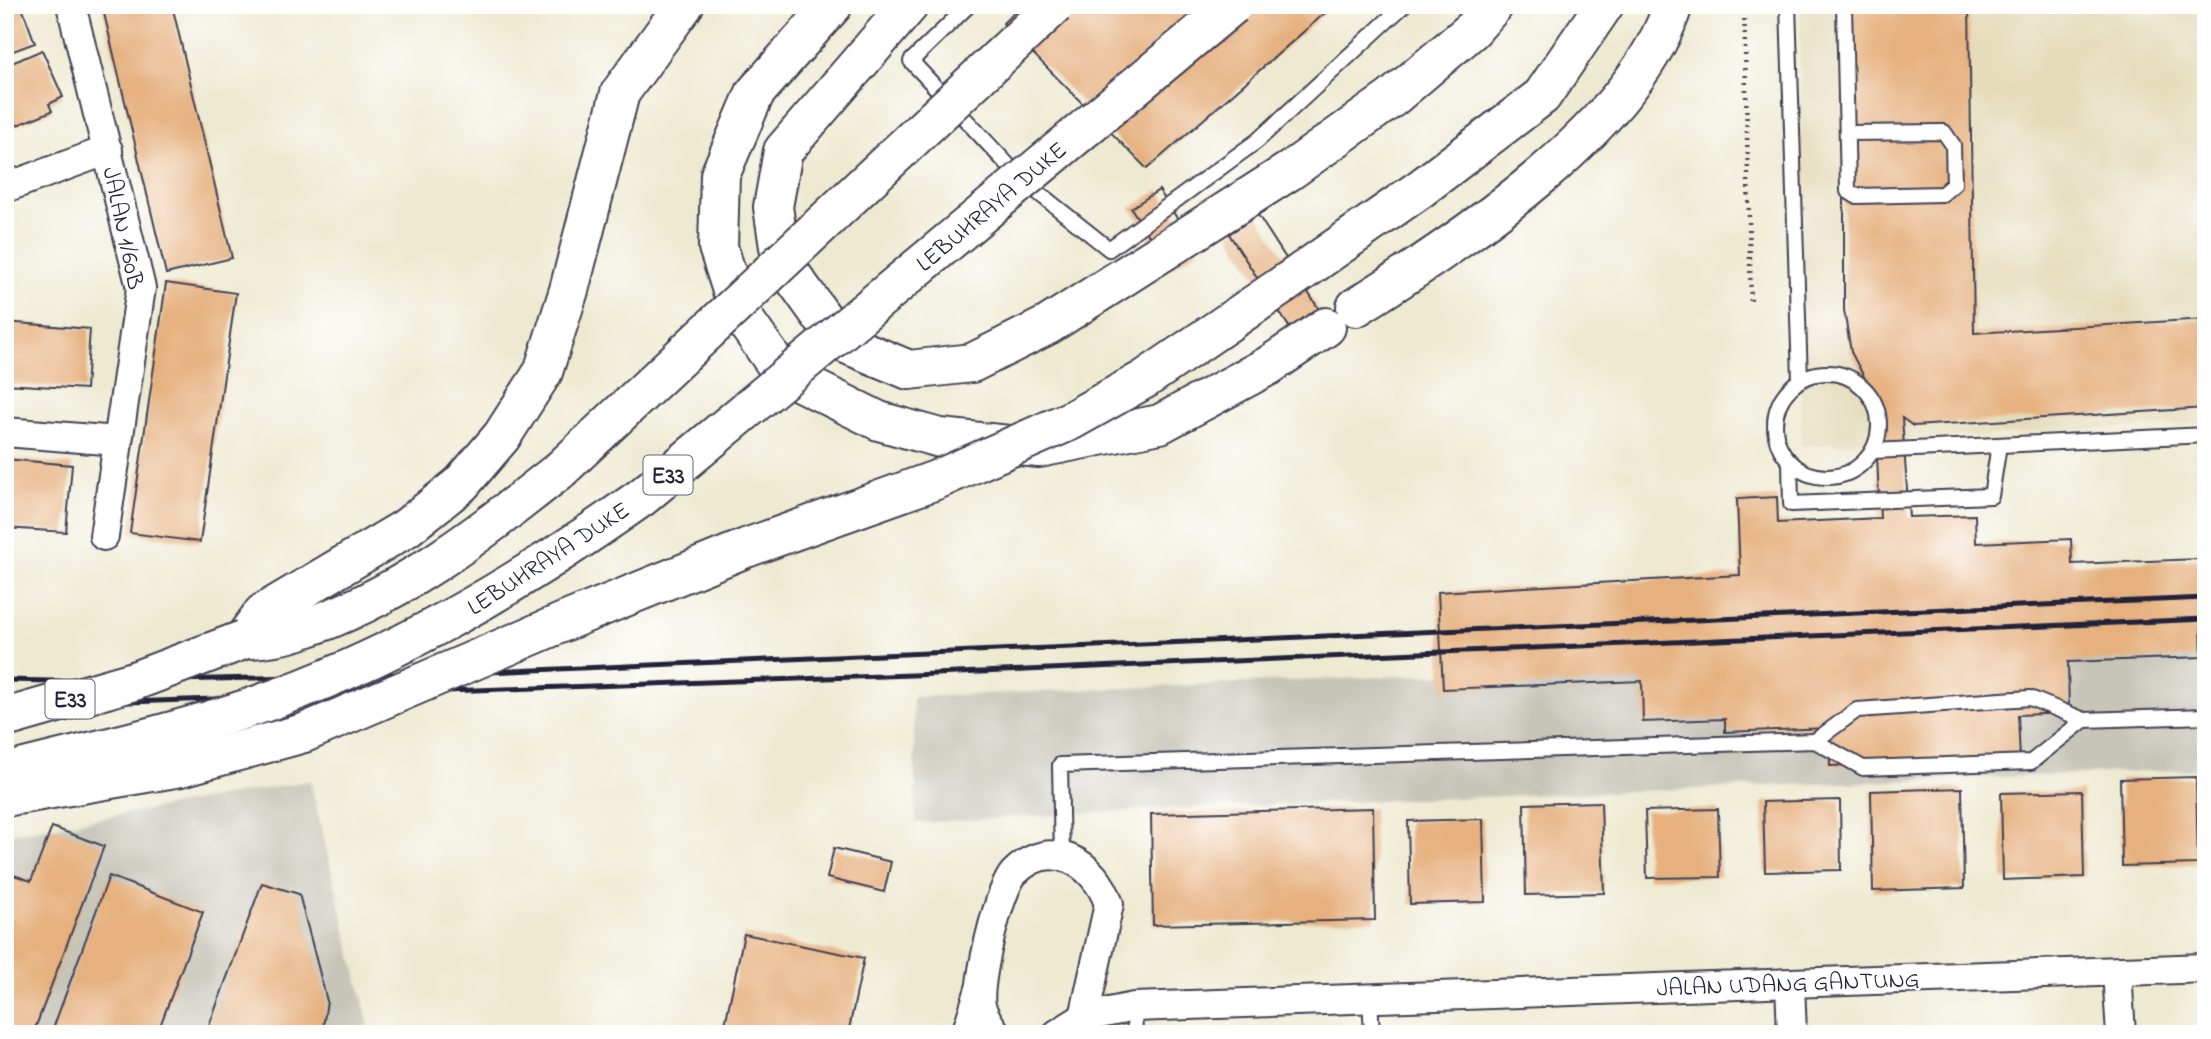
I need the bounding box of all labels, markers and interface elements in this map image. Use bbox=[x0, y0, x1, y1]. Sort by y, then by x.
street label: LEBUHRAYA DUKE bbox=[910, 134, 1076, 282]
street label: JALAN 1/60B bbox=[91, 164, 152, 293]
road number: E33 bbox=[644, 456, 692, 495]
street label: LEBUHRAYA DUKE bbox=[461, 494, 638, 626]
road number: E33 bbox=[46, 680, 94, 719]
street label: JALAN UDANG GANTUNG bbox=[1656, 963, 1920, 1008]

